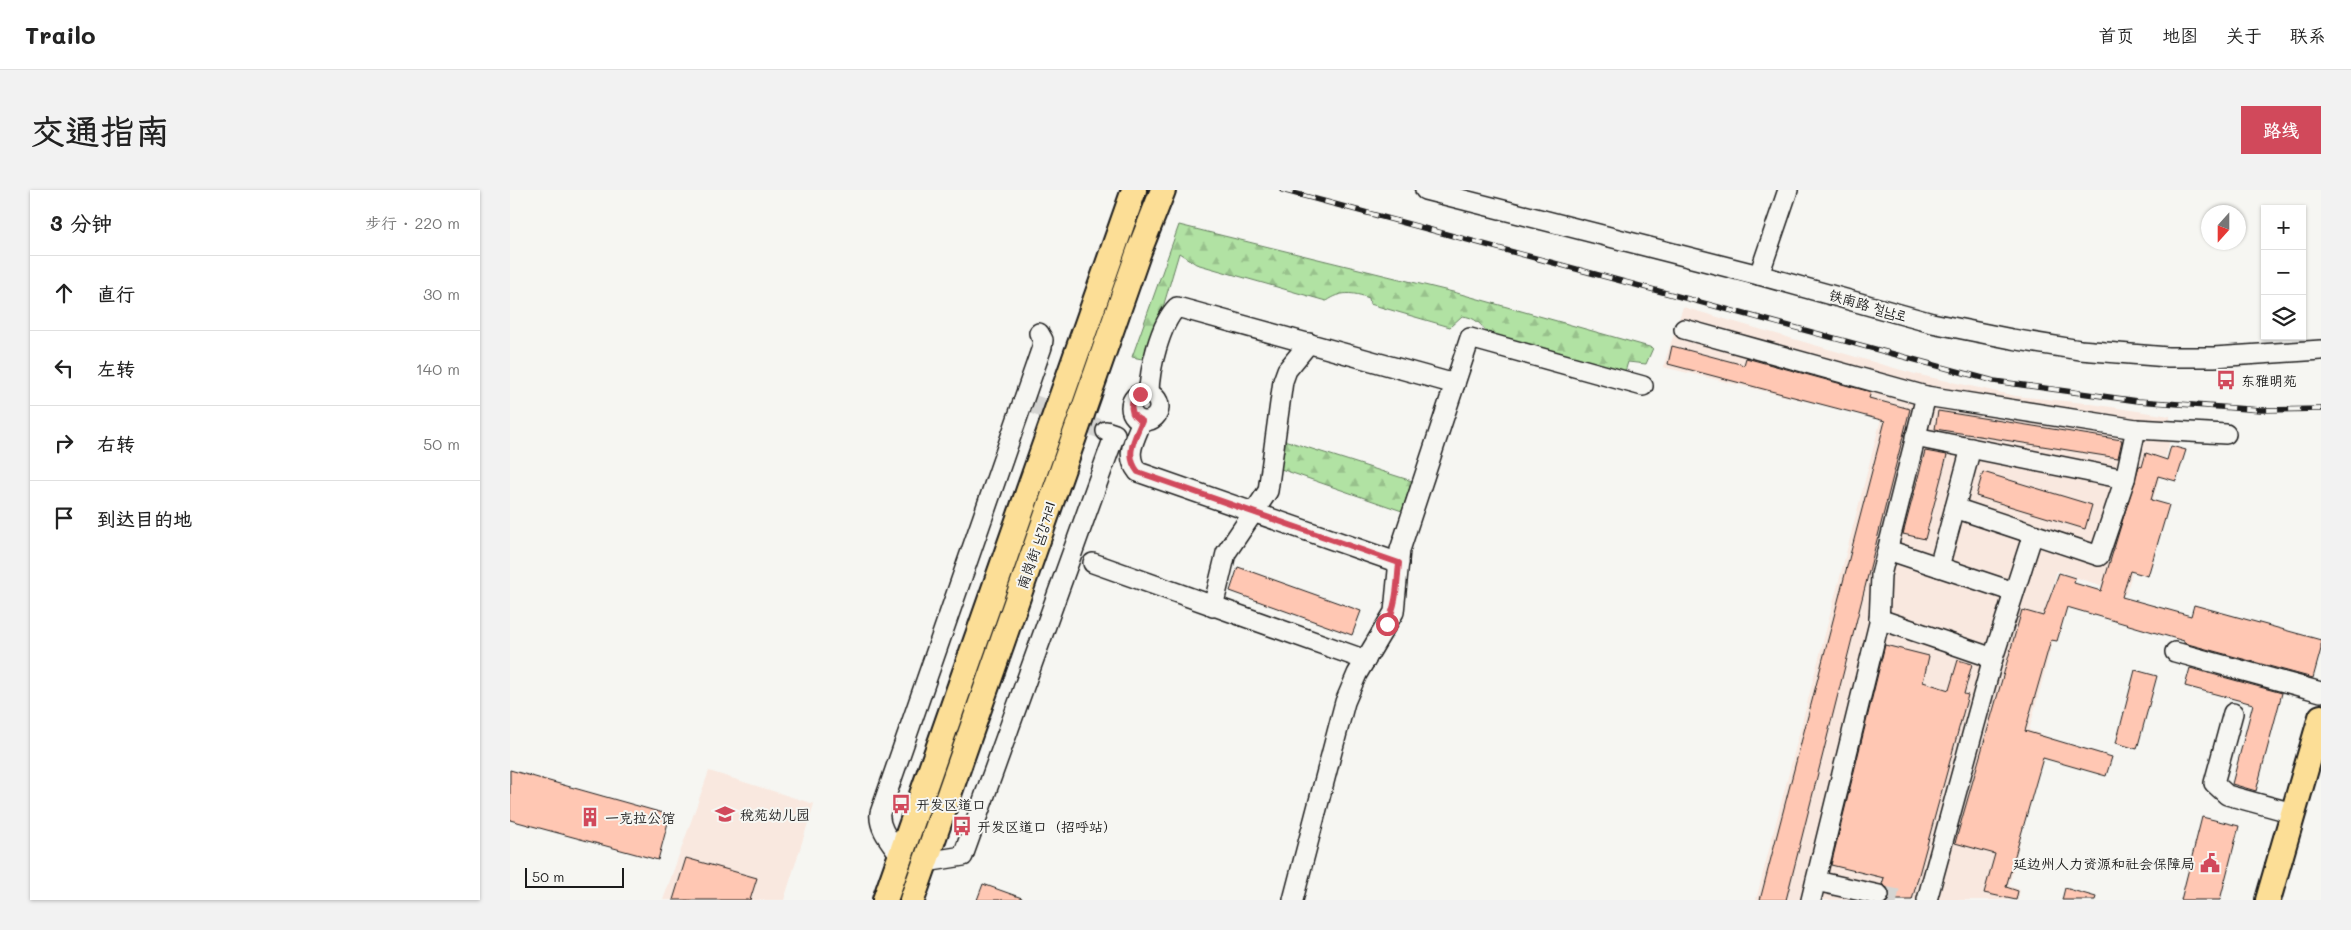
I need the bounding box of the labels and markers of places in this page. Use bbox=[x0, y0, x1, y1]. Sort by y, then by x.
bus stop icon: 东雅明苑 bbox=[2215, 369, 2237, 391]
place label: 东雅明苑 bbox=[2241, 371, 2297, 390]
bus stop icon: 开发区道口 bbox=[890, 793, 912, 815]
place label: 开发区道口 bbox=[916, 795, 986, 814]
school or university icon: 税苑幼儿园 bbox=[714, 803, 736, 825]
place label: 税苑幼儿园 bbox=[740, 805, 810, 824]
building icon: 一克拉公馆 bbox=[579, 806, 601, 828]
place label: 一克拉公馆 bbox=[605, 808, 675, 827]
bus stop icon: 开发区道口（招呼站） bbox=[951, 815, 973, 837]
place label: 开发区道口（招呼站） bbox=[977, 817, 1117, 836]
public building icon: 延边州人力资源和社会保障局 bbox=[2199, 852, 2221, 874]
place label: 延边州人力资源和社会保障局 bbox=[2013, 854, 2195, 873]

